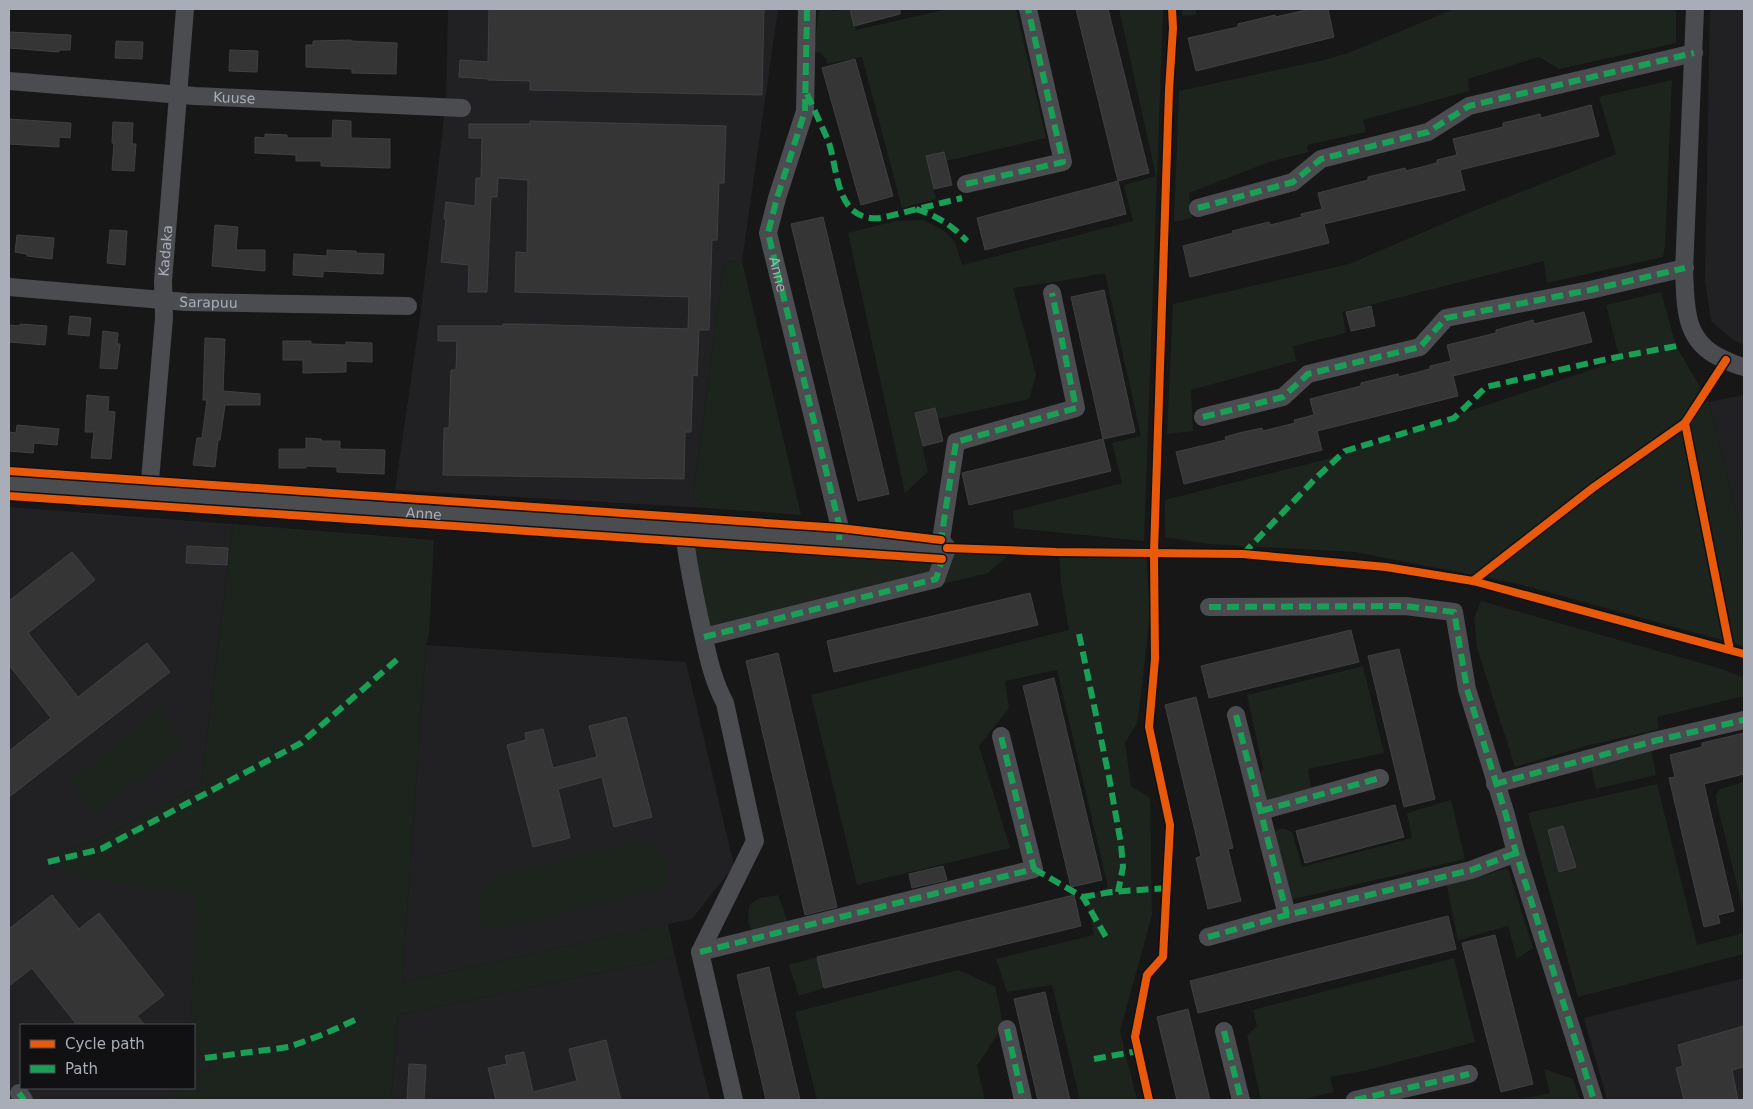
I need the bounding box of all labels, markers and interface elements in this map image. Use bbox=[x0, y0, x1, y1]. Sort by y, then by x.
street label: Kuuse bbox=[213, 89, 256, 107]
street label: Kadaka bbox=[155, 224, 175, 277]
street label: Anne bbox=[766, 255, 790, 294]
street label: Sarapuu bbox=[178, 293, 238, 311]
street label: Anne bbox=[405, 504, 442, 523]
legend bbox=[20, 1024, 195, 1089]
text: Cycle path bbox=[65, 1035, 145, 1053]
text: Path bbox=[65, 1060, 98, 1078]

